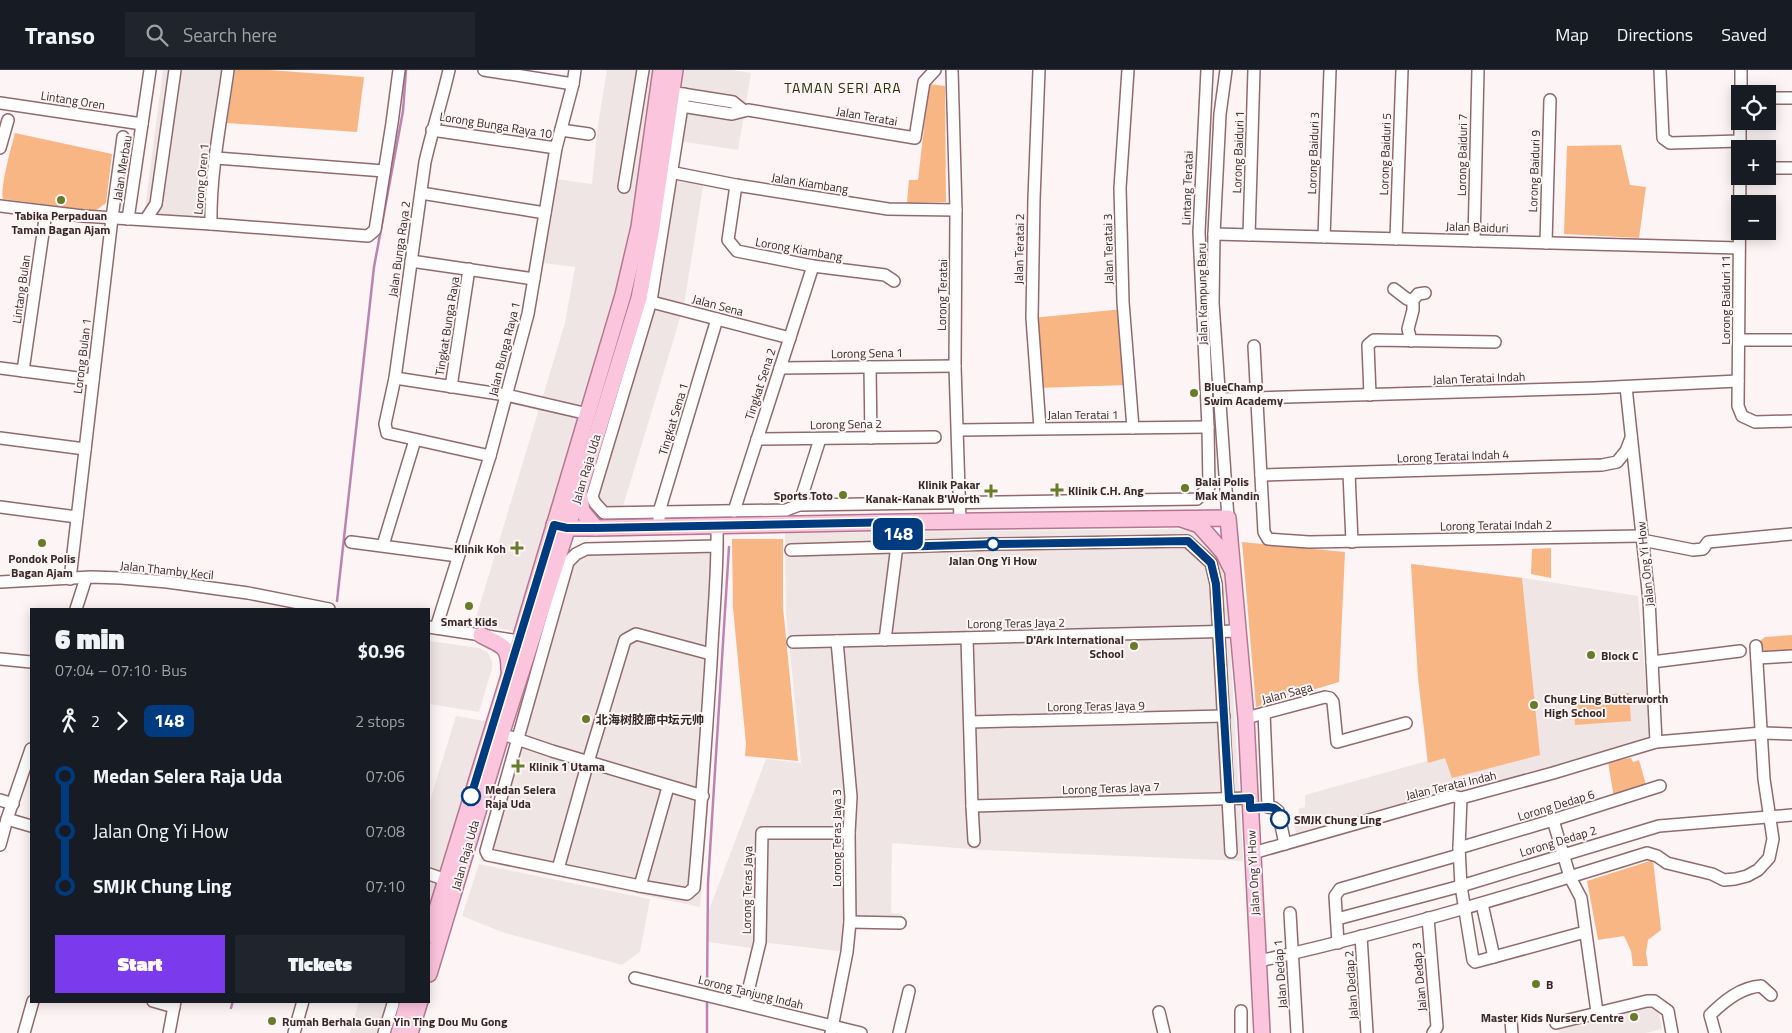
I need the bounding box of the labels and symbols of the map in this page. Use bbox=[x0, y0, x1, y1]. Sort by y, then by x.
district label: TAMAN SERI ARA bbox=[784, 77, 902, 98]
street label: Lintang Oren bbox=[40, 86, 106, 114]
street label: Jalan Teratai bbox=[835, 101, 899, 131]
street label: Lorong Bunga Raya 10 bbox=[438, 107, 554, 143]
street label: Lorong Baiduri 1 bbox=[1227, 110, 1249, 194]
street label: Lorong Baiduri 3 bbox=[1302, 111, 1324, 195]
street label: Lorong Baiduri 5 bbox=[1374, 112, 1396, 196]
street label: Lorong Baiduri 7 bbox=[1452, 114, 1472, 196]
street label: Lorong Baiduri 9 bbox=[1523, 129, 1545, 213]
street label: Jalan Merbau bbox=[107, 134, 137, 202]
street label: Lorong Oren 1 bbox=[188, 143, 214, 215]
street label: Lintang Teratai bbox=[1176, 150, 1198, 226]
street label: Jalan Kiambang bbox=[770, 168, 850, 198]
marker: Tabika Perpaduan Taman Bagan Ajam bbox=[55, 194, 67, 206]
street label: Jalan Bunga Raya 2 bbox=[383, 200, 415, 298]
place label: Tabika Perpaduan Taman Bagan Ajam bbox=[12, 206, 110, 239]
street label: Jalan Teratai 2 bbox=[1009, 213, 1029, 285]
street label: Jalan Teratai 3 bbox=[1098, 213, 1118, 285]
street label: Jalan Baiduri bbox=[1445, 216, 1509, 238]
street label: Lorong Kiambang bbox=[754, 232, 844, 266]
street label: Jalan Kampung Baru bbox=[1192, 243, 1212, 345]
street label: Lintang Bulan bbox=[7, 253, 35, 325]
street label: Lorong Baiduri 11 bbox=[1716, 255, 1735, 345]
street label: Lorong Teratai bbox=[932, 259, 952, 331]
street label: Tingkat Bunga Raya bbox=[430, 275, 464, 377]
street label: Jalan Sena bbox=[690, 289, 746, 321]
street label: Jalan Bunga Raya 1 bbox=[483, 300, 525, 398]
street label: Lorong Bulan 1 bbox=[68, 317, 96, 395]
street label: Lorong Sena 1 bbox=[831, 343, 903, 363]
street label: Tingkat Sena 2 bbox=[739, 346, 781, 422]
street label: Jalan Teratai Indah bbox=[1432, 367, 1526, 389]
place label: BlueChamp Swim Academy bbox=[1204, 377, 1283, 410]
street label: Tingkat Sena 1 bbox=[653, 381, 693, 457]
marker: BlueChamp Swim Academy bbox=[1188, 387, 1200, 399]
street label: Jalan Teratai 1 bbox=[1047, 405, 1119, 424]
street label: Lorong Sena 2 bbox=[810, 414, 882, 434]
street label: Jalan Raja Uda bbox=[566, 432, 606, 506]
street label: Lorong Teratai Indah 4 bbox=[1397, 445, 1510, 467]
place label: Balai Polis Mak Mandin bbox=[1195, 472, 1260, 505]
place label: Klinik Pakar Kanak-Kanak B'Worth bbox=[866, 475, 981, 508]
place label: Klinik C.H. Ang bbox=[1068, 481, 1144, 500]
marker: Balai Polis Mak Mandin bbox=[1179, 482, 1191, 494]
marker: Klinik C.H. Ang bbox=[1050, 483, 1064, 497]
marker: Klinik Pakar Kanak-Kanak B'Worth bbox=[984, 484, 998, 498]
place label: Sports Toto bbox=[774, 486, 833, 505]
marker: Sports Toto bbox=[837, 489, 849, 501]
street label: Lorong Teratai Indah 2 bbox=[1440, 515, 1552, 535]
line badge: 148 bbox=[869, 518, 927, 550]
street label: Jalan Ong Yi How bbox=[1631, 520, 1659, 608]
marker: Pondok Polis Bagan Ajam bbox=[36, 537, 48, 549]
marker: Jalan Ong Yi How bbox=[986, 537, 1000, 551]
place label: Klinik Koh bbox=[454, 539, 506, 558]
marker: Klinik Koh bbox=[510, 541, 524, 555]
place label: Pondok Polis Bagan Ajam bbox=[8, 549, 76, 582]
place label: Jalan Ong Yi How bbox=[949, 551, 1037, 570]
street label: Jalan Thamby Kecil bbox=[119, 556, 215, 584]
marker: Smart Kids bbox=[463, 600, 475, 612]
place label: Smart Kids bbox=[441, 612, 498, 631]
street label: Lorong Teras Jaya 2 bbox=[967, 613, 1065, 633]
place label: D'Ark International School bbox=[1026, 630, 1124, 663]
marker: D'Ark International School bbox=[1128, 640, 1140, 652]
place label: Block C bbox=[1601, 646, 1639, 665]
marker: Block C bbox=[1585, 649, 1597, 661]
street label: Jalan Saga bbox=[1259, 677, 1315, 709]
place label: Chung Ling Butterworth High School bbox=[1544, 689, 1668, 722]
street label: Lorong Teras Jaya 9 bbox=[1047, 696, 1145, 716]
marker: Chung Ling Butterworth High School bbox=[1528, 699, 1540, 711]
place label: 北海树胶廊中坛元帅 bbox=[596, 710, 704, 729]
marker: 北海树胶廊中坛元帅 bbox=[580, 713, 592, 725]
place label: Klinik 1 Utama bbox=[529, 757, 605, 776]
marker: Klinik 1 Utama bbox=[511, 759, 525, 773]
street label: Jalan Teratai Indah bbox=[1404, 765, 1498, 805]
street label: Lorong Teras Jaya 7 bbox=[1062, 777, 1160, 799]
place label: Medan Selera Raja Uda bbox=[485, 780, 556, 813]
street label: Lorong Dedap 6 bbox=[1515, 784, 1597, 826]
marker: Medan Selera Raja Uda bbox=[461, 786, 481, 806]
street label: Lorong Teras Jaya 3 bbox=[827, 789, 846, 887]
marker: SMJK Chung Ling bbox=[1270, 809, 1290, 829]
place label: SMJK Chung Ling bbox=[1294, 810, 1382, 829]
street label: Jalan Raja Uda bbox=[446, 818, 484, 892]
street label: Lorong Dedap 2 bbox=[1517, 820, 1599, 862]
street label: Jalan Ong Yi How bbox=[1241, 830, 1265, 916]
street label: Lorong Teras Jaya bbox=[737, 846, 757, 934]
street label: Jalan Dedap 1 bbox=[1268, 939, 1292, 1009]
street label: Jalan Dedap 3 bbox=[1407, 942, 1431, 1012]
street label: Jalan Dedap 2 bbox=[1339, 950, 1363, 1020]
street label: Lorong Tanjung Indah bbox=[696, 970, 806, 1014]
place label: B bbox=[1546, 975, 1553, 994]
marker: B bbox=[1530, 978, 1542, 990]
place label: Master Kids Nursery Centre bbox=[1481, 1008, 1624, 1027]
marker: Master Kids Nursery Centre bbox=[1628, 1011, 1640, 1023]
place label: Rumah Berhala Guan Yin Ting Dou Mu Gong bbox=[282, 1012, 508, 1031]
marker: Rumah Berhala Guan Yin Ting Dou Mu Gong bbox=[266, 1015, 278, 1027]

